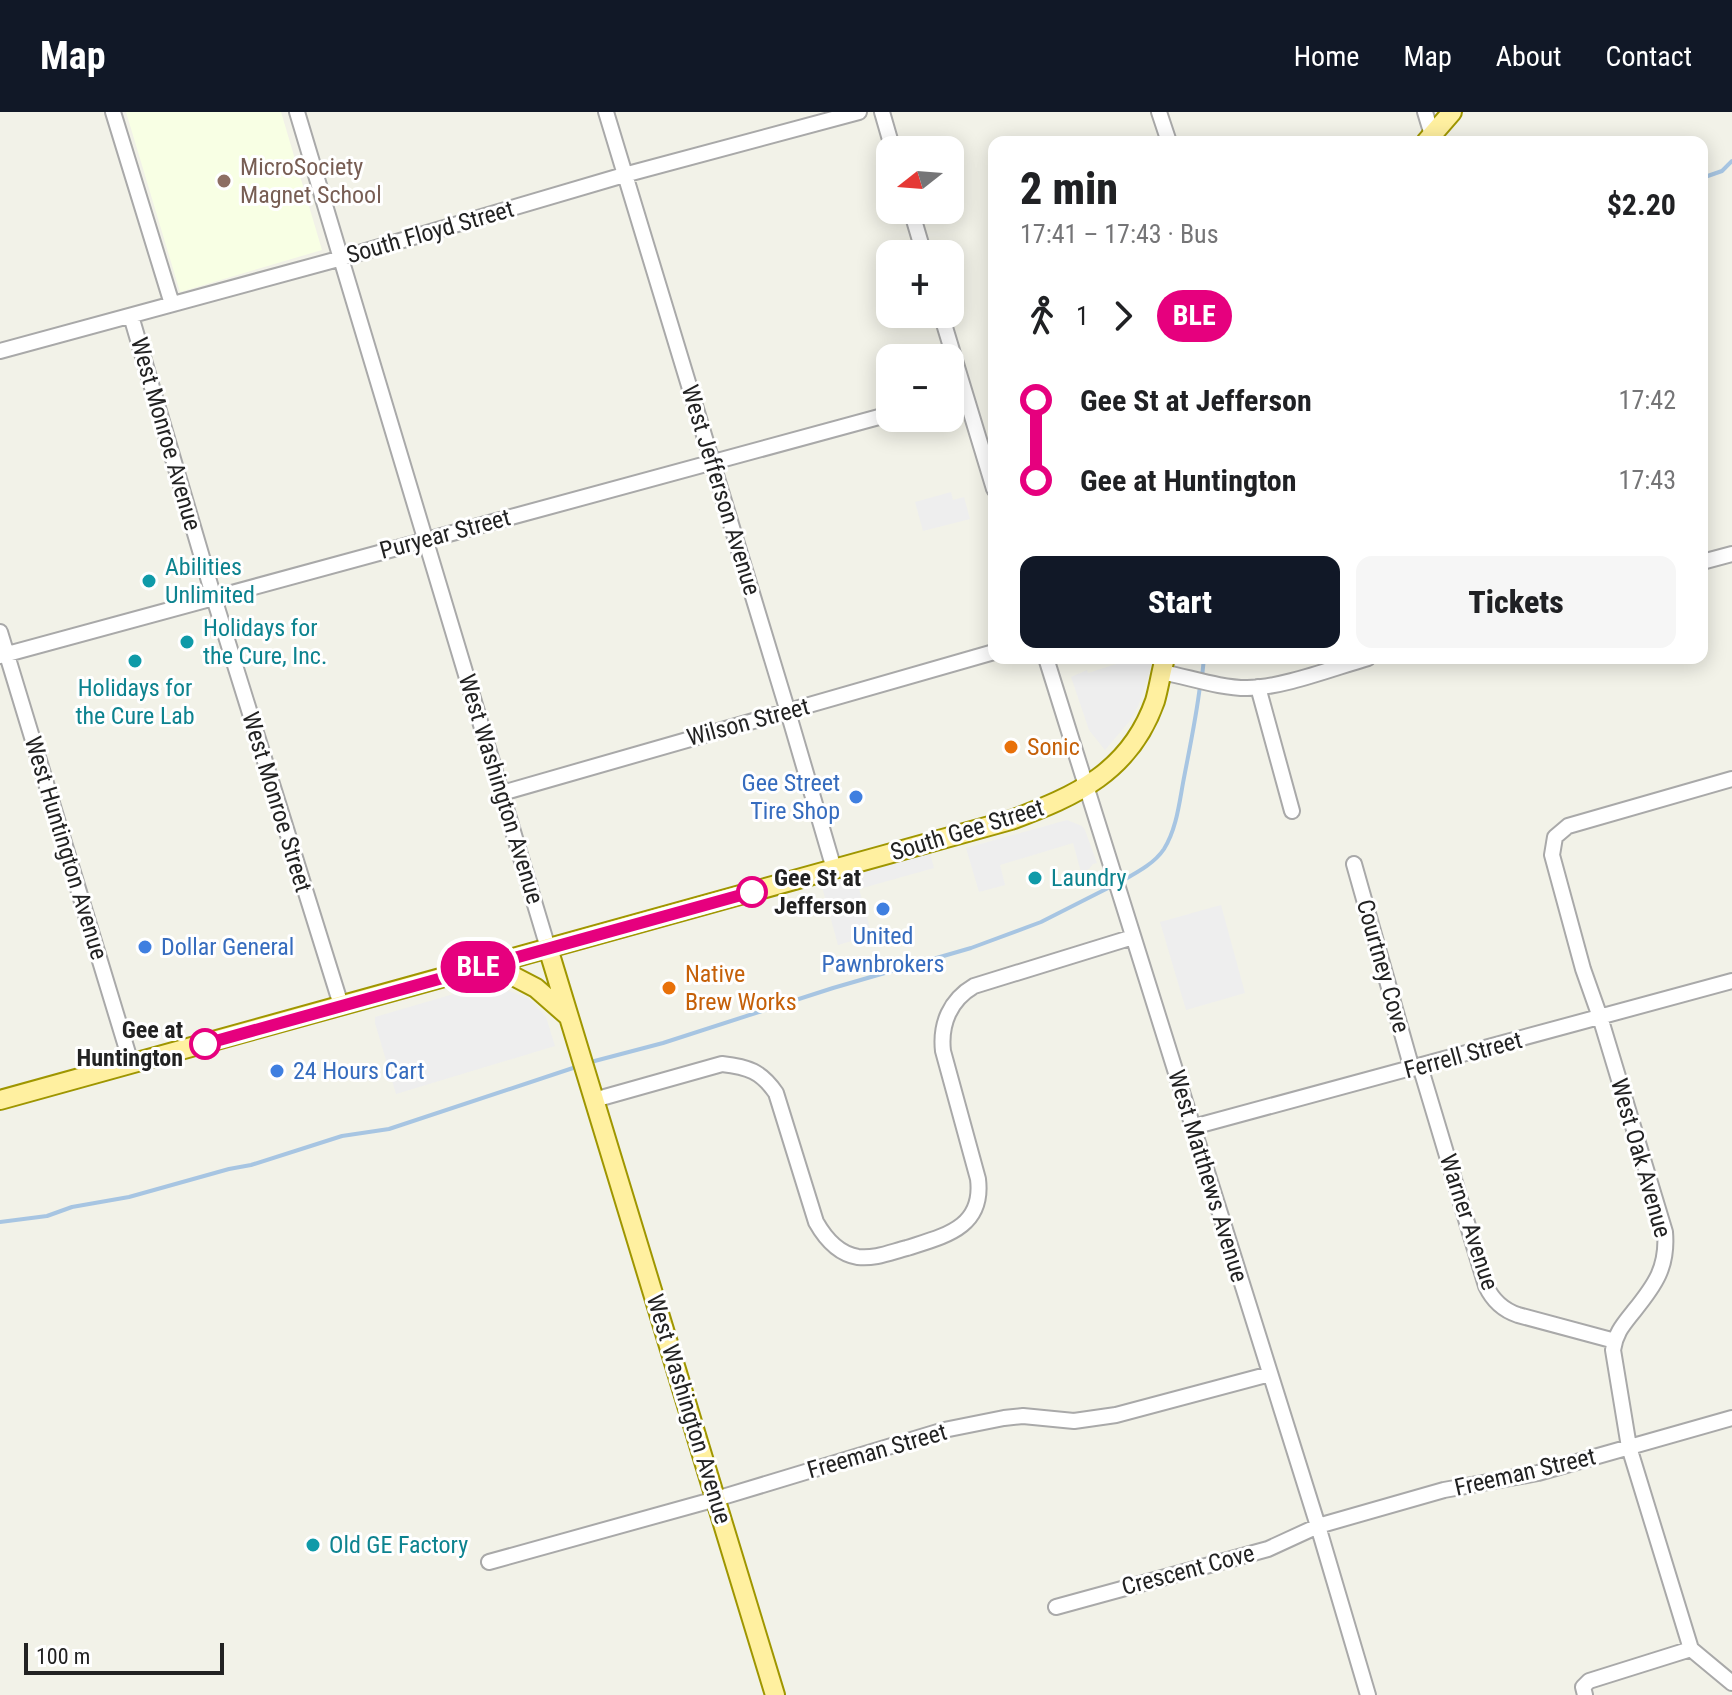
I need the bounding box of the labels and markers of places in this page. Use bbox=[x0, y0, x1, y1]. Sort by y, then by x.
place label: MicroSociety Magnet School bbox=[240, 153, 382, 209]
marker: MicroSociety Magnet School bbox=[215, 172, 233, 190]
place label: Abilities Unlimited bbox=[165, 553, 255, 609]
marker: Abilities Unlimited bbox=[140, 572, 158, 590]
place label: Holidays for the Cure, Inc. bbox=[203, 614, 327, 670]
marker: Holidays for the Cure, Inc. bbox=[178, 633, 196, 651]
marker: Holidays for the Cure Lab bbox=[126, 652, 144, 670]
place label: Holidays for the Cure Lab bbox=[75, 674, 195, 730]
place label: Sonic bbox=[1027, 733, 1080, 761]
marker: Sonic bbox=[1002, 738, 1020, 756]
place label: Gee Street Tire Shop bbox=[742, 769, 840, 825]
marker: Gee Street Tire Shop bbox=[847, 788, 865, 806]
place label: Gee St at Jefferson bbox=[774, 864, 867, 920]
place label: Laundry bbox=[1051, 864, 1127, 892]
marker: Laundry bbox=[1026, 869, 1044, 887]
marker: Gee St at Jefferson bbox=[737, 877, 767, 907]
marker: United Pawnbrokers bbox=[874, 900, 892, 918]
place label: United Pawnbrokers bbox=[822, 922, 944, 978]
place label: Dollar General bbox=[161, 933, 294, 961]
marker: Dollar General bbox=[136, 938, 154, 956]
place label: Native Brew Works bbox=[685, 960, 797, 1016]
marker: Native Brew Works bbox=[660, 979, 678, 997]
place label: Gee at Huntington bbox=[77, 1016, 183, 1072]
marker: Gee at Huntington bbox=[190, 1029, 220, 1059]
place label: 24 Hours Cart bbox=[293, 1057, 425, 1085]
marker: 24 Hours Cart bbox=[268, 1062, 286, 1080]
place label: Old GE Factory bbox=[329, 1531, 468, 1559]
marker: Old GE Factory bbox=[304, 1536, 322, 1554]

